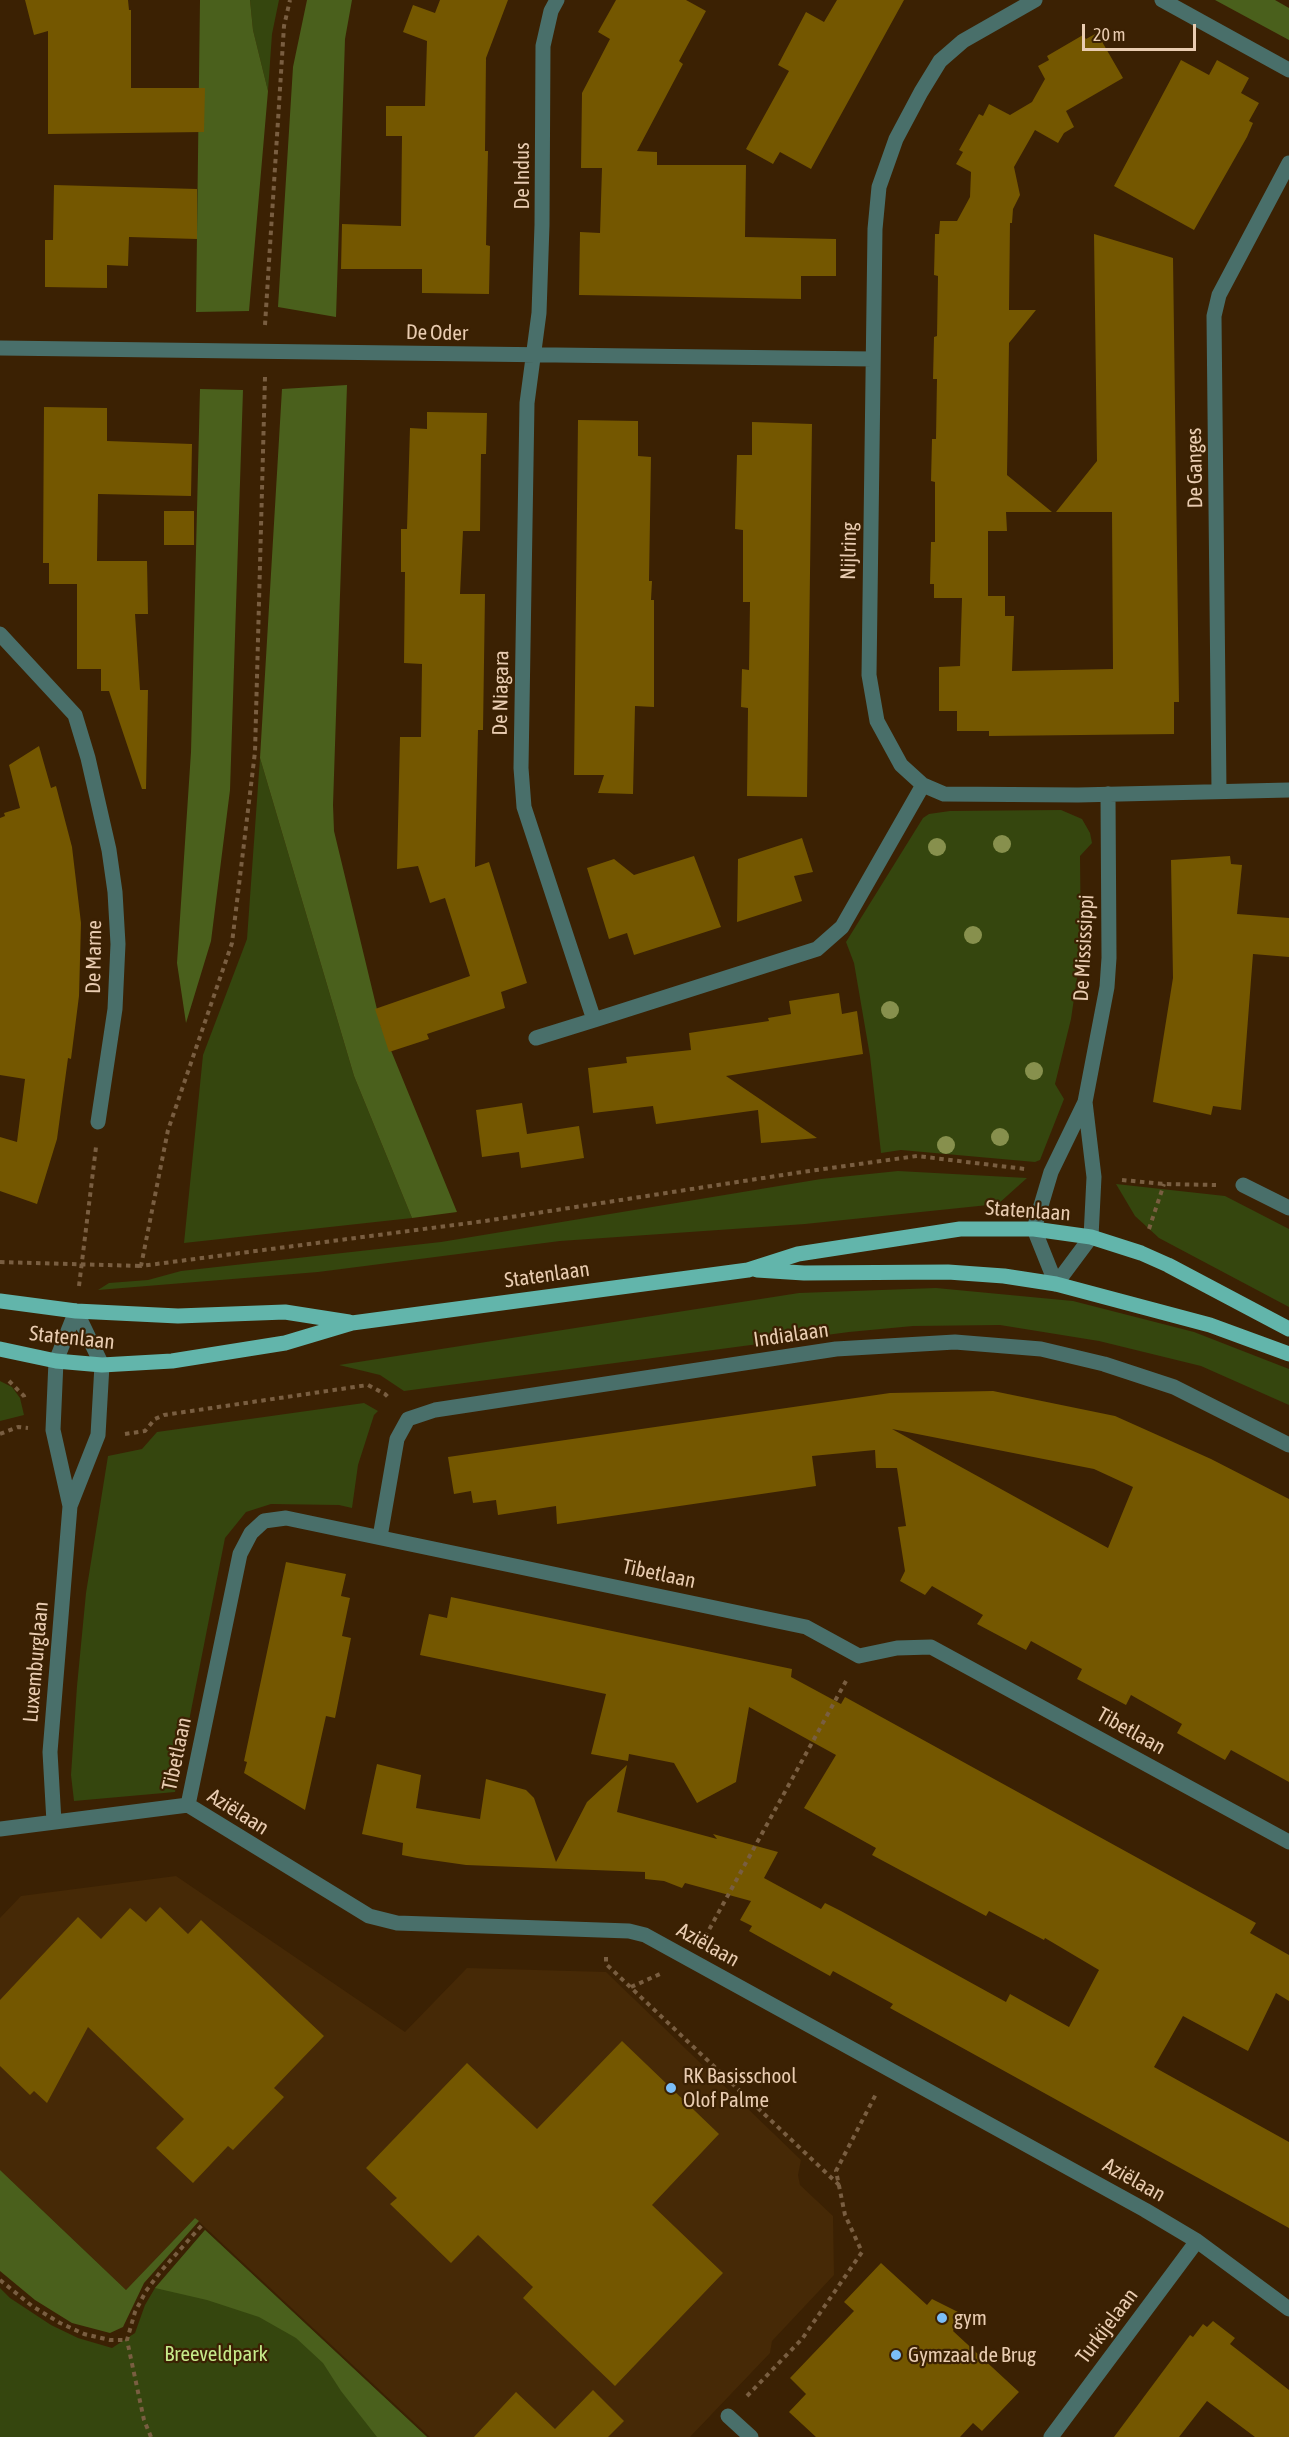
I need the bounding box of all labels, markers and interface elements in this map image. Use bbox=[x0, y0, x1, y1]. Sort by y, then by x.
scale bar bbox=[1085, 12, 1199, 50]
text: 20 m bbox=[1093, 24, 1125, 45]
street label: De Indus bbox=[509, 142, 535, 210]
street label: De Oder bbox=[406, 320, 468, 346]
street label: De Ganges bbox=[1182, 427, 1208, 509]
street label: Nijlring bbox=[836, 522, 862, 580]
street label: De Niagara bbox=[488, 650, 514, 736]
street label: De Mississippi bbox=[1069, 894, 1099, 1002]
street label: De Marne bbox=[81, 920, 107, 994]
street label: Statenlaan bbox=[984, 1195, 1072, 1227]
street label: Statenlaan bbox=[503, 1257, 591, 1293]
street label: Indialaan bbox=[752, 1317, 830, 1353]
street label: Statenlaan bbox=[28, 1321, 116, 1355]
street label: Tibetlaan bbox=[620, 1554, 698, 1594]
street label: Luxemburglaan bbox=[18, 1601, 54, 1723]
street label: Tibetlaan bbox=[1092, 1702, 1170, 1760]
street label: Tibetlaan bbox=[157, 1715, 197, 1793]
street label: Aziëlaan bbox=[203, 1783, 273, 1841]
street label: Aziëlaan bbox=[672, 1918, 744, 1972]
place label: RK Basisschool Olof Palme bbox=[683, 2063, 797, 2113]
marker: RK Basisschool Olof Palme bbox=[664, 2081, 678, 2095]
street label: Aziëlaan bbox=[1098, 2153, 1170, 2207]
street label: Turkijelaan bbox=[1071, 2283, 1143, 2369]
place label: gym bbox=[954, 2305, 987, 2331]
marker: gym bbox=[935, 2311, 949, 2325]
park label: Breeveldpark bbox=[164, 2341, 268, 2367]
place label: Gymzaal de Brug bbox=[908, 2342, 1036, 2368]
marker: Gymzaal de Brug bbox=[889, 2348, 903, 2362]

